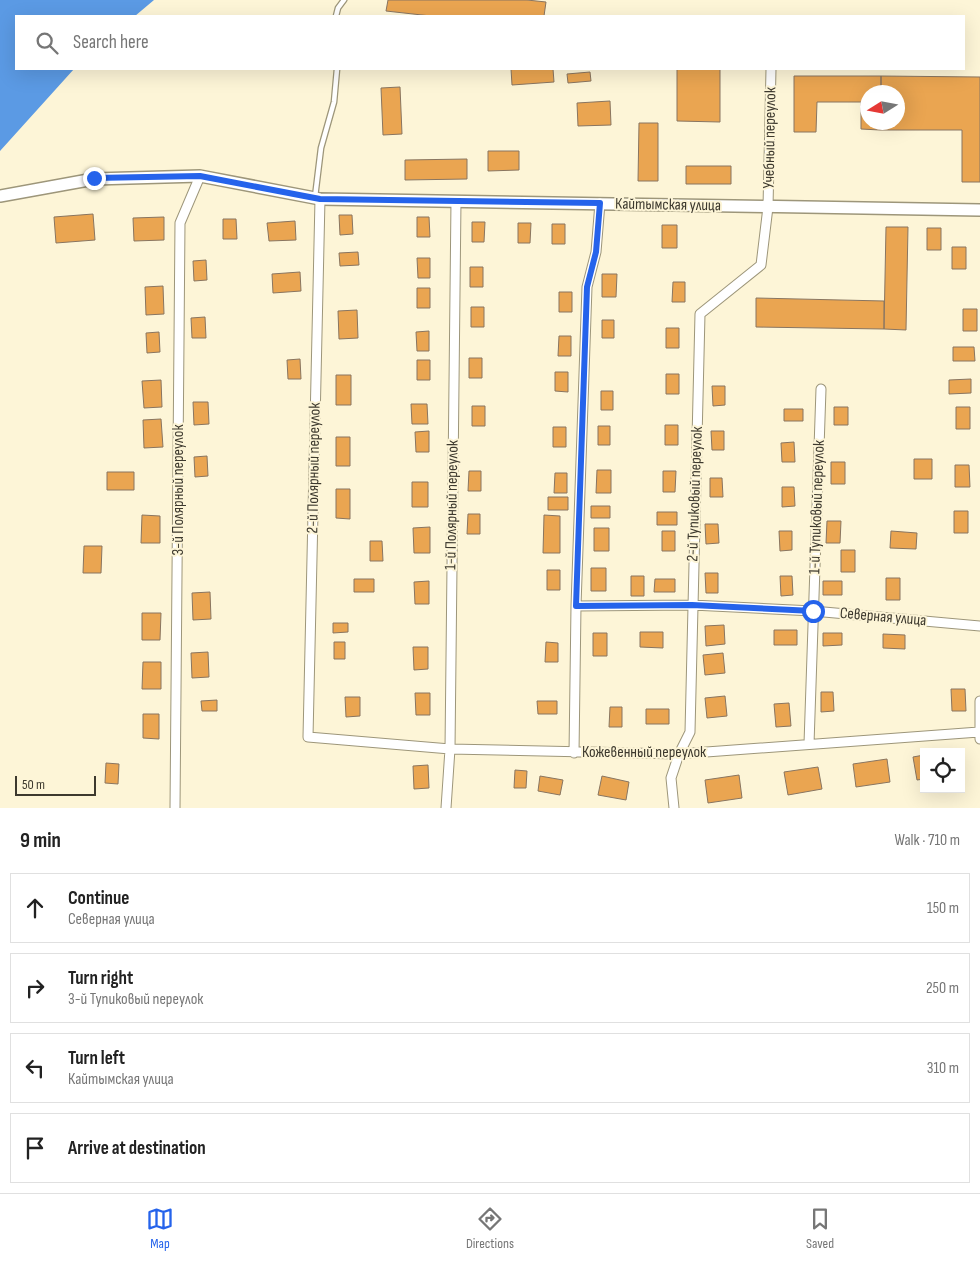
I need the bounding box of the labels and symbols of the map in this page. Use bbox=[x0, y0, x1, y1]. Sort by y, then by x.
north arrow bbox=[860, 85, 905, 130]
street label: Учебный переулок bbox=[760, 86, 780, 189]
route end bbox=[83, 167, 106, 190]
street label: Кайтымская улица bbox=[615, 195, 721, 215]
street label: 2-й Полярный переулок bbox=[303, 402, 325, 534]
street label: 3-й Полярный переулок bbox=[169, 424, 188, 555]
street label: 2-й Тупиковый переулок bbox=[683, 425, 707, 562]
street label: 1-й Полярный переулок bbox=[441, 439, 463, 570]
street label: 1-й Тупиковый переулок bbox=[805, 439, 829, 574]
route start bbox=[802, 600, 825, 623]
street label: Северная улица bbox=[839, 604, 927, 630]
street label: Кожевенный переулок bbox=[582, 743, 707, 762]
scale bar bbox=[15, 773, 96, 796]

